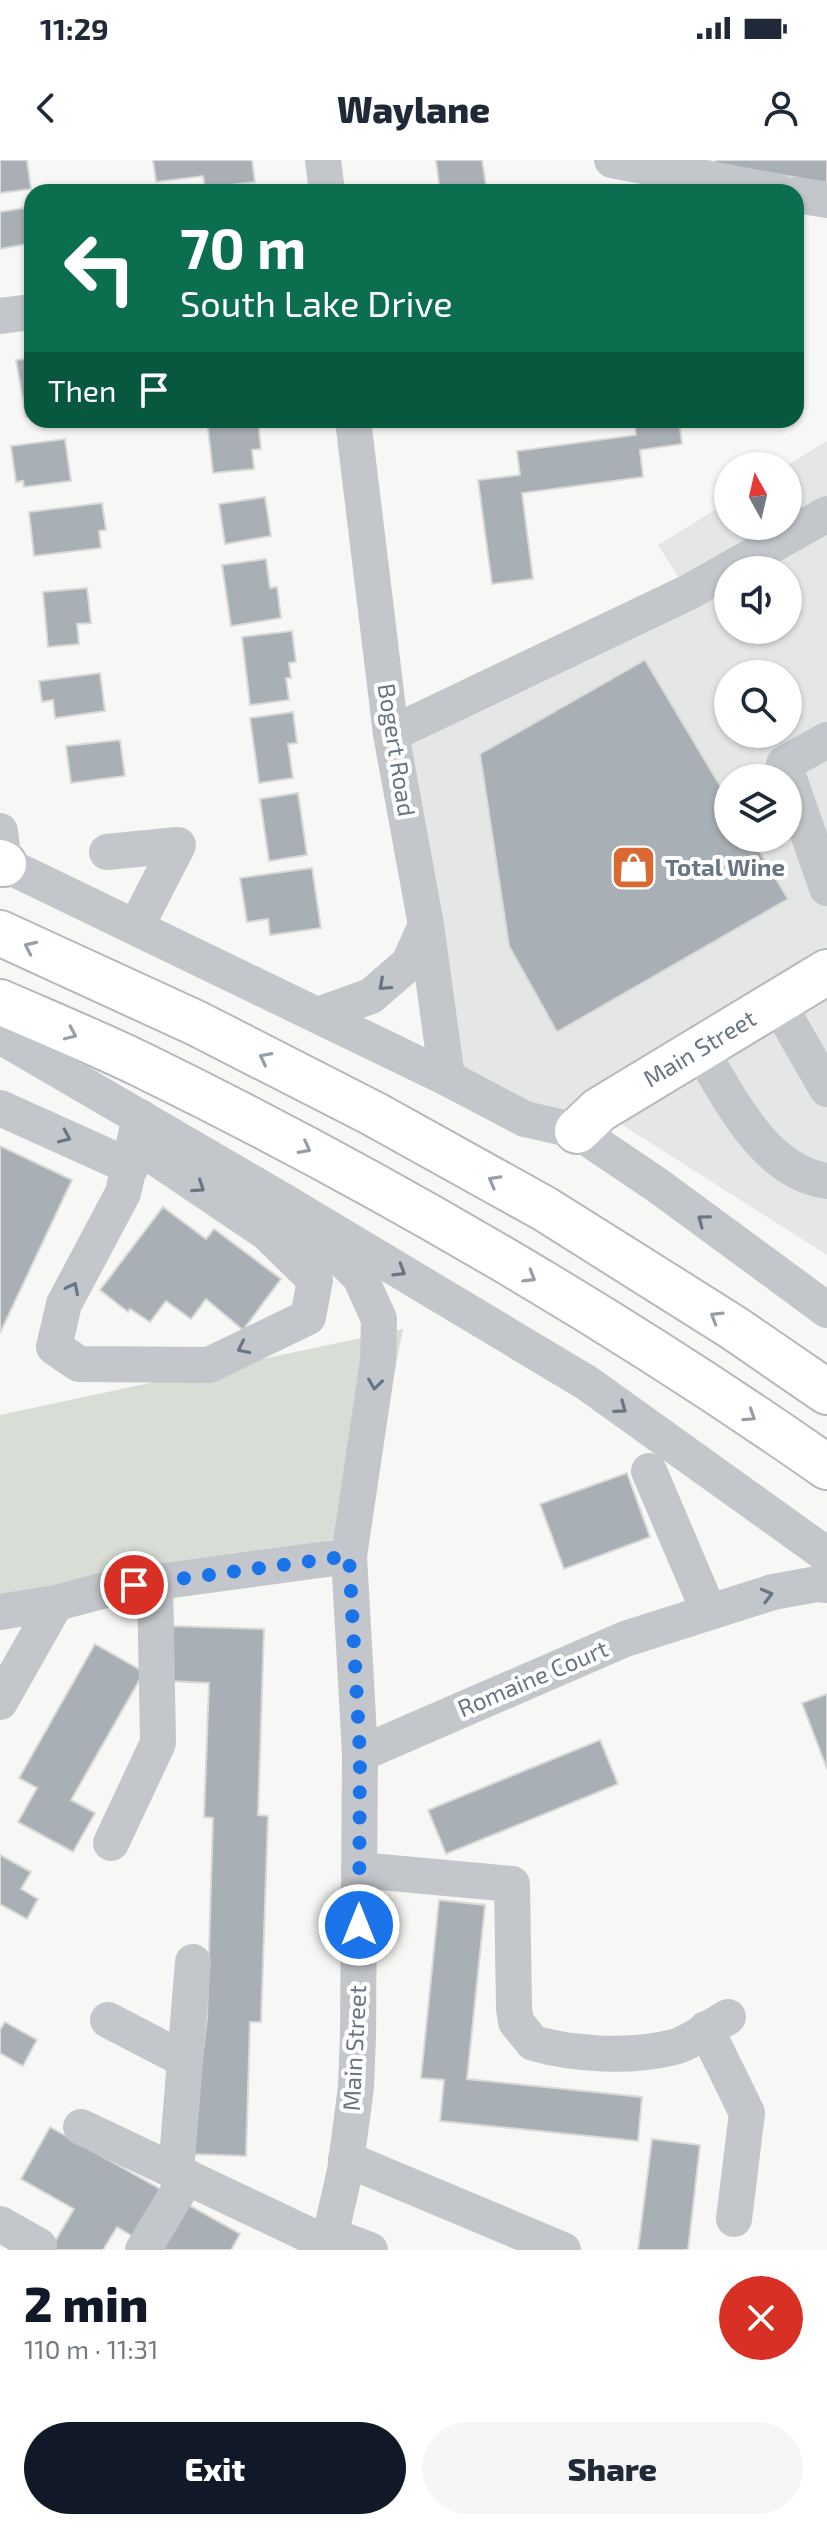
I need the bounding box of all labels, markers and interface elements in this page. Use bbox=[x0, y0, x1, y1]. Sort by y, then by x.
text: 11:29 bbox=[40, 10, 109, 46]
icon: back bbox=[24, 86, 68, 130]
icon: person bbox=[759, 86, 803, 130]
text: Waylane bbox=[337, 87, 490, 130]
text: 70 m bbox=[180, 213, 306, 280]
icon: left bbox=[48, 216, 152, 320]
text: South Lake Drive bbox=[180, 281, 453, 324]
icon: arrive bbox=[132, 368, 176, 412]
text: Then bbox=[48, 372, 116, 408]
north arrow bbox=[714, 452, 802, 540]
map controls bbox=[714, 452, 802, 852]
button: sound bbox=[714, 556, 802, 644]
button: search bbox=[714, 660, 802, 748]
street label: Bogert Road bbox=[373, 681, 422, 818]
button: layers bbox=[714, 764, 802, 852]
shop icon: Total Wine bbox=[610, 844, 658, 892]
place label: Total Wine bbox=[665, 852, 785, 881]
one-way arrow bbox=[24, 940, 39, 956]
one-way arrow bbox=[379, 975, 394, 989]
street label: Main Street bbox=[638, 1003, 761, 1093]
one-way arrow bbox=[63, 1024, 78, 1040]
one-way arrow bbox=[259, 1053, 274, 1068]
one-way arrow bbox=[57, 1128, 72, 1144]
one-way arrow bbox=[296, 1139, 311, 1154]
one-way arrow bbox=[488, 1176, 502, 1191]
one-way arrow bbox=[190, 1177, 204, 1192]
one-way arrow bbox=[697, 1215, 712, 1229]
one-way arrow bbox=[391, 1261, 406, 1276]
one-way arrow bbox=[521, 1267, 536, 1283]
one-way arrow bbox=[63, 1281, 78, 1296]
one-way arrow bbox=[710, 1312, 725, 1327]
one-way arrow bbox=[236, 1339, 251, 1354]
one-way arrow bbox=[367, 1378, 384, 1391]
one-way arrow bbox=[612, 1398, 626, 1413]
one-way arrow bbox=[741, 1406, 756, 1421]
pin bbox=[100, 1551, 168, 1619]
icon: arrive bbox=[112, 1563, 156, 1607]
one-way arrow bbox=[760, 1587, 774, 1604]
street label: Romaine Court bbox=[453, 1633, 612, 1722]
position arrow bbox=[317, 1883, 401, 1967]
street label: Main Street bbox=[336, 1984, 371, 2112]
text: 2 min bbox=[24, 2274, 148, 2332]
button: close bbox=[719, 2276, 803, 2360]
text: 110 m · 11:31 bbox=[24, 2333, 158, 2364]
button: Exit bbox=[24, 2422, 406, 2514]
button: Share bbox=[422, 2422, 803, 2514]

